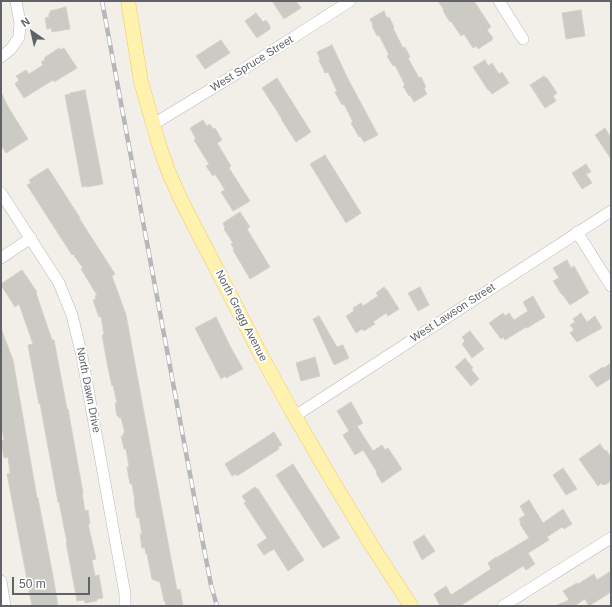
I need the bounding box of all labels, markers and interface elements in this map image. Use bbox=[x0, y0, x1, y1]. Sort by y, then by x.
north arrow bbox=[12, 12, 52, 52]
text: N bbox=[19, 15, 32, 29]
street label: West Spruce Street bbox=[208, 33, 296, 95]
street label: North Gregg Avenue bbox=[212, 268, 270, 364]
street label: West Lawson Street bbox=[408, 281, 498, 345]
street label: North Dawn Drive bbox=[73, 346, 103, 434]
scale bar bbox=[14, 569, 92, 595]
text: 50 m bbox=[19, 577, 46, 591]

